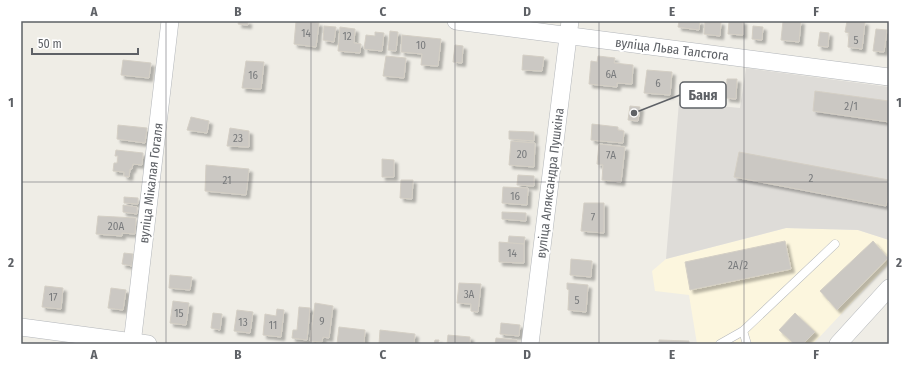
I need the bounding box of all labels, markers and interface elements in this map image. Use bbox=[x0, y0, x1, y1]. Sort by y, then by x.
text: A bbox=[89, 4, 98, 19]
text: B bbox=[234, 4, 242, 19]
text: C bbox=[380, 4, 387, 19]
text: D bbox=[523, 4, 531, 19]
text: E bbox=[669, 4, 675, 19]
text: F bbox=[813, 4, 819, 19]
house number: 14 bbox=[301, 27, 311, 40]
scale bar bbox=[32, 30, 138, 56]
house number: 12 bbox=[342, 30, 352, 43]
house number: 5 bbox=[853, 34, 859, 47]
street label: вуліца Льва Талстога bbox=[614, 35, 730, 63]
text: 50 m bbox=[38, 37, 62, 51]
house number: 10 bbox=[416, 39, 426, 52]
house number: 6А bbox=[605, 68, 617, 81]
house number: 16 bbox=[248, 69, 258, 82]
house number: 6 bbox=[655, 77, 661, 90]
callout: Баня bbox=[680, 82, 726, 108]
text: Баня bbox=[688, 87, 718, 104]
text: 1 bbox=[8, 95, 14, 110]
text: 1 bbox=[896, 95, 902, 110]
house number: 2/1 bbox=[844, 100, 858, 113]
street label: вуліца Аляксандра Пушкіна bbox=[533, 107, 567, 259]
street label: вуліца Мікалая Гогаля bbox=[136, 122, 166, 244]
house number: 23 bbox=[233, 132, 243, 145]
house number: 20 bbox=[517, 148, 528, 161]
house number: 7А bbox=[606, 149, 616, 162]
house number: 2 bbox=[809, 172, 814, 185]
house number: 21 bbox=[223, 174, 231, 187]
house number: 16 bbox=[510, 190, 520, 203]
house number: 7 bbox=[591, 211, 596, 224]
house number: 20А bbox=[108, 220, 124, 233]
house number: 14 bbox=[507, 247, 517, 260]
text: 2 bbox=[7, 255, 14, 270]
text: 2 bbox=[895, 255, 902, 270]
house number: 2А/2 bbox=[728, 259, 748, 272]
house number: 3А bbox=[464, 288, 475, 301]
house number: 17 bbox=[49, 291, 58, 304]
house number: 5 bbox=[574, 294, 580, 307]
house number: 15 bbox=[174, 307, 184, 320]
house number: 9 bbox=[319, 315, 325, 328]
house number: 13 bbox=[238, 316, 248, 329]
house number: 11 bbox=[269, 319, 277, 332]
text: A bbox=[89, 347, 98, 362]
text: B bbox=[234, 347, 242, 362]
text: C bbox=[380, 347, 387, 362]
text: D bbox=[523, 347, 531, 362]
text: E bbox=[669, 347, 675, 362]
text: F bbox=[813, 347, 819, 362]

